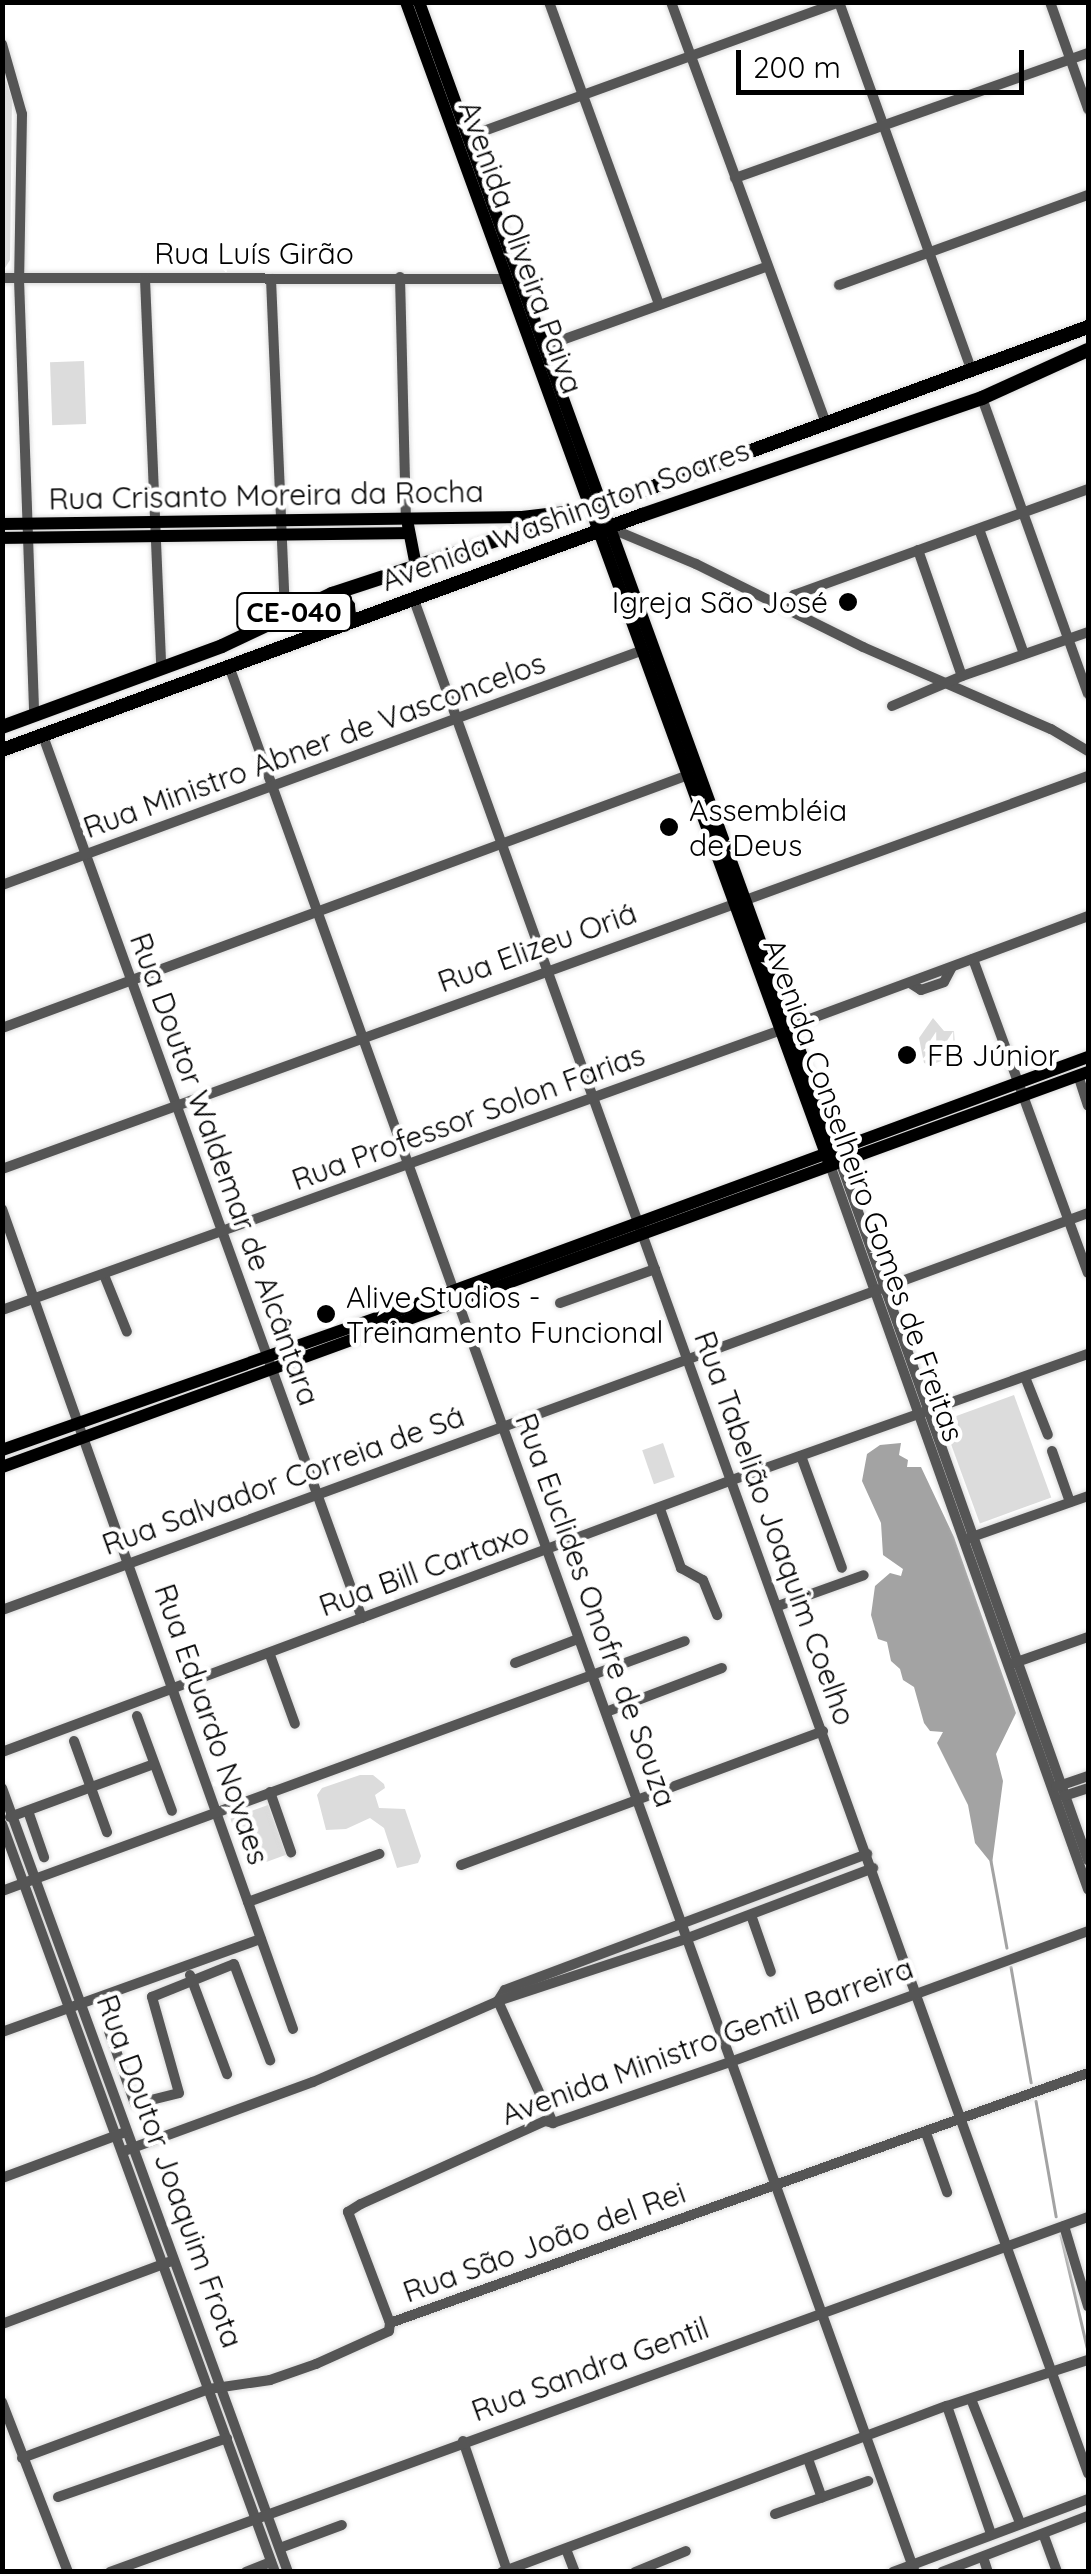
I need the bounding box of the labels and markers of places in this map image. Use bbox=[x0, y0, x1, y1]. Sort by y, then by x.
place label: Igreja São José bbox=[612, 584, 828, 620]
marker: Igreja São José bbox=[837, 591, 859, 613]
place label: Assembléia de Deus bbox=[689, 792, 847, 862]
marker: Assembléia de Deus bbox=[658, 816, 680, 838]
place label: FB Júnior bbox=[927, 1037, 1059, 1073]
marker: FB Júnior bbox=[896, 1044, 918, 1066]
place label: Alive Studios - Treinamento Funcional bbox=[346, 1279, 664, 1350]
marker: Alive Studios - Treinamento Funcional bbox=[315, 1303, 337, 1325]

